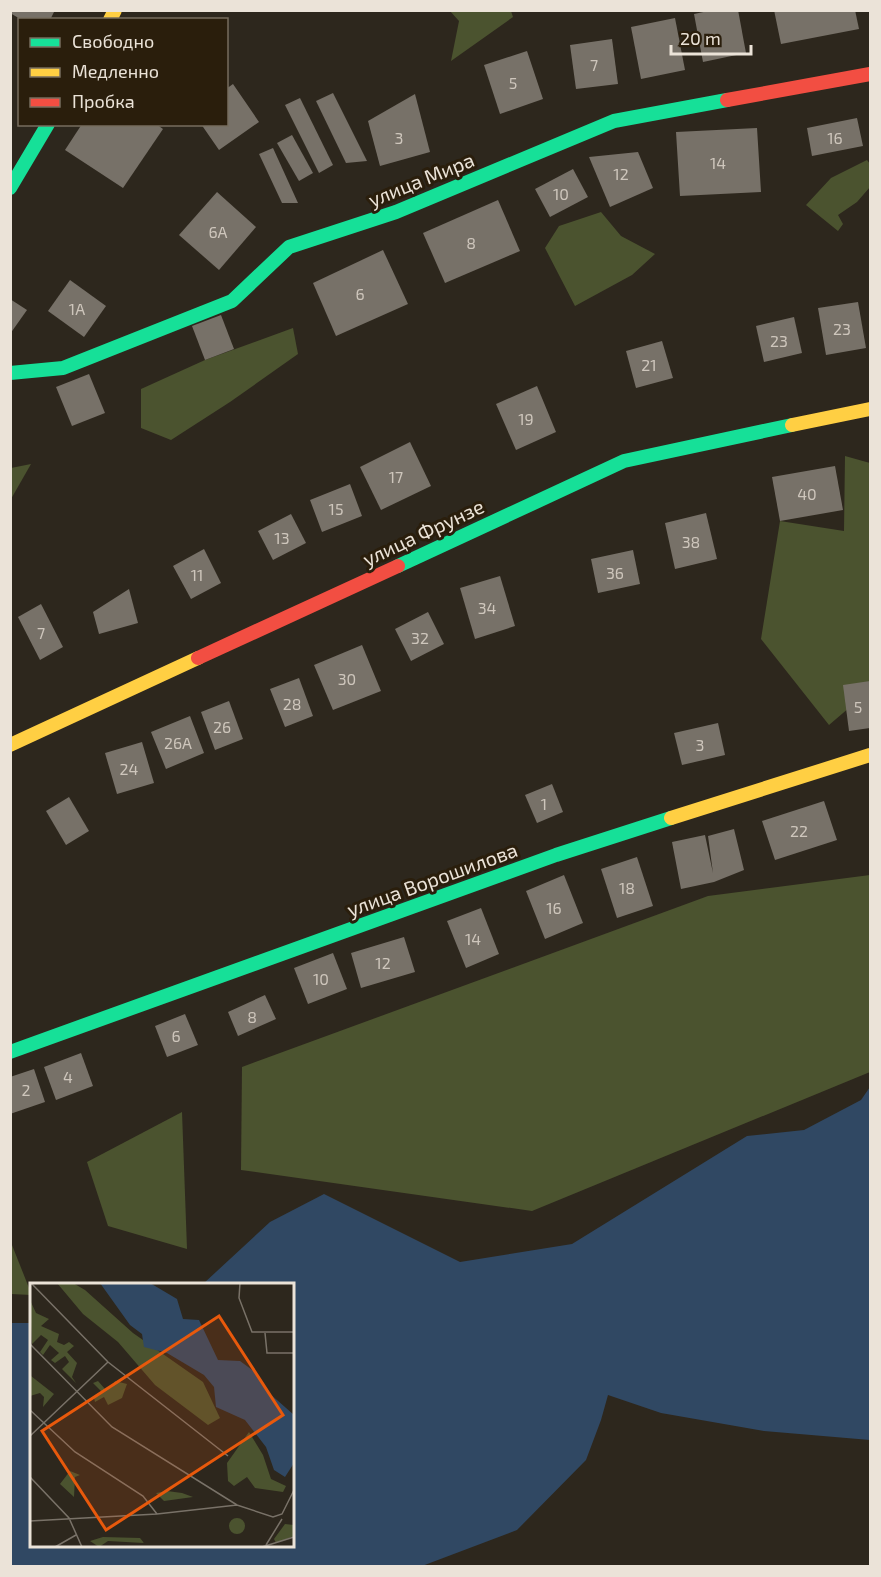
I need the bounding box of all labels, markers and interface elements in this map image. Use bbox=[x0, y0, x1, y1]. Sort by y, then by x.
legend bbox=[18, 18, 228, 126]
scale bar bbox=[671, 18, 750, 56]
text: 20 m bbox=[680, 27, 721, 49]
text: Свободно bbox=[72, 30, 154, 52]
house number: 7 bbox=[590, 55, 598, 74]
text: Медленно bbox=[72, 60, 159, 82]
house number: 5 bbox=[509, 73, 517, 92]
text: Пробка bbox=[72, 90, 135, 112]
house number: 3 bbox=[395, 128, 403, 147]
house number: 16 bbox=[827, 128, 843, 147]
street label: улица Мира bbox=[364, 147, 478, 212]
house number: 14 bbox=[710, 153, 726, 172]
house number: 12 bbox=[613, 164, 629, 183]
house number: 10 bbox=[553, 184, 569, 203]
house number: 6А bbox=[208, 222, 228, 241]
house number: 8 bbox=[466, 233, 476, 252]
house number: 6 bbox=[355, 284, 365, 303]
house number: 1А bbox=[69, 299, 85, 318]
house number: 23 bbox=[833, 319, 851, 338]
house number: 23 bbox=[770, 331, 788, 350]
house number: 21 bbox=[641, 355, 657, 374]
house number: 19 bbox=[518, 409, 534, 428]
house number: 17 bbox=[389, 467, 403, 486]
house number: 40 bbox=[797, 484, 817, 503]
street label: улица Фрунзе bbox=[358, 493, 488, 572]
house number: 15 bbox=[329, 499, 343, 518]
house number: 13 bbox=[274, 528, 290, 547]
house number: 38 bbox=[682, 532, 700, 551]
house number: 36 bbox=[606, 563, 624, 582]
house number: 11 bbox=[191, 565, 203, 584]
house number: 34 bbox=[478, 598, 497, 617]
house number: 7 bbox=[37, 623, 45, 642]
house number: 32 bbox=[411, 628, 429, 647]
house number: 30 bbox=[338, 669, 356, 688]
house number: 28 bbox=[283, 694, 301, 713]
house number: 5 bbox=[854, 697, 862, 716]
house number: 26 bbox=[213, 717, 231, 736]
house number: 26А bbox=[164, 733, 192, 752]
house number: 3 bbox=[696, 735, 704, 754]
house number: 24 bbox=[120, 759, 139, 778]
house number: 1 bbox=[541, 794, 547, 813]
house number: 22 bbox=[790, 821, 808, 840]
street label: улица Ворошилова bbox=[343, 837, 521, 922]
house number: 18 bbox=[619, 878, 635, 897]
house number: 16 bbox=[546, 898, 562, 917]
house number: 14 bbox=[465, 929, 481, 948]
house number: 12 bbox=[375, 953, 391, 972]
house number: 10 bbox=[313, 969, 329, 988]
house number: 8 bbox=[247, 1007, 257, 1026]
house number: 6 bbox=[171, 1026, 181, 1045]
house number: 4 bbox=[63, 1067, 73, 1086]
house number: 2 bbox=[22, 1080, 31, 1099]
inset map bbox=[30, 1283, 294, 1547]

